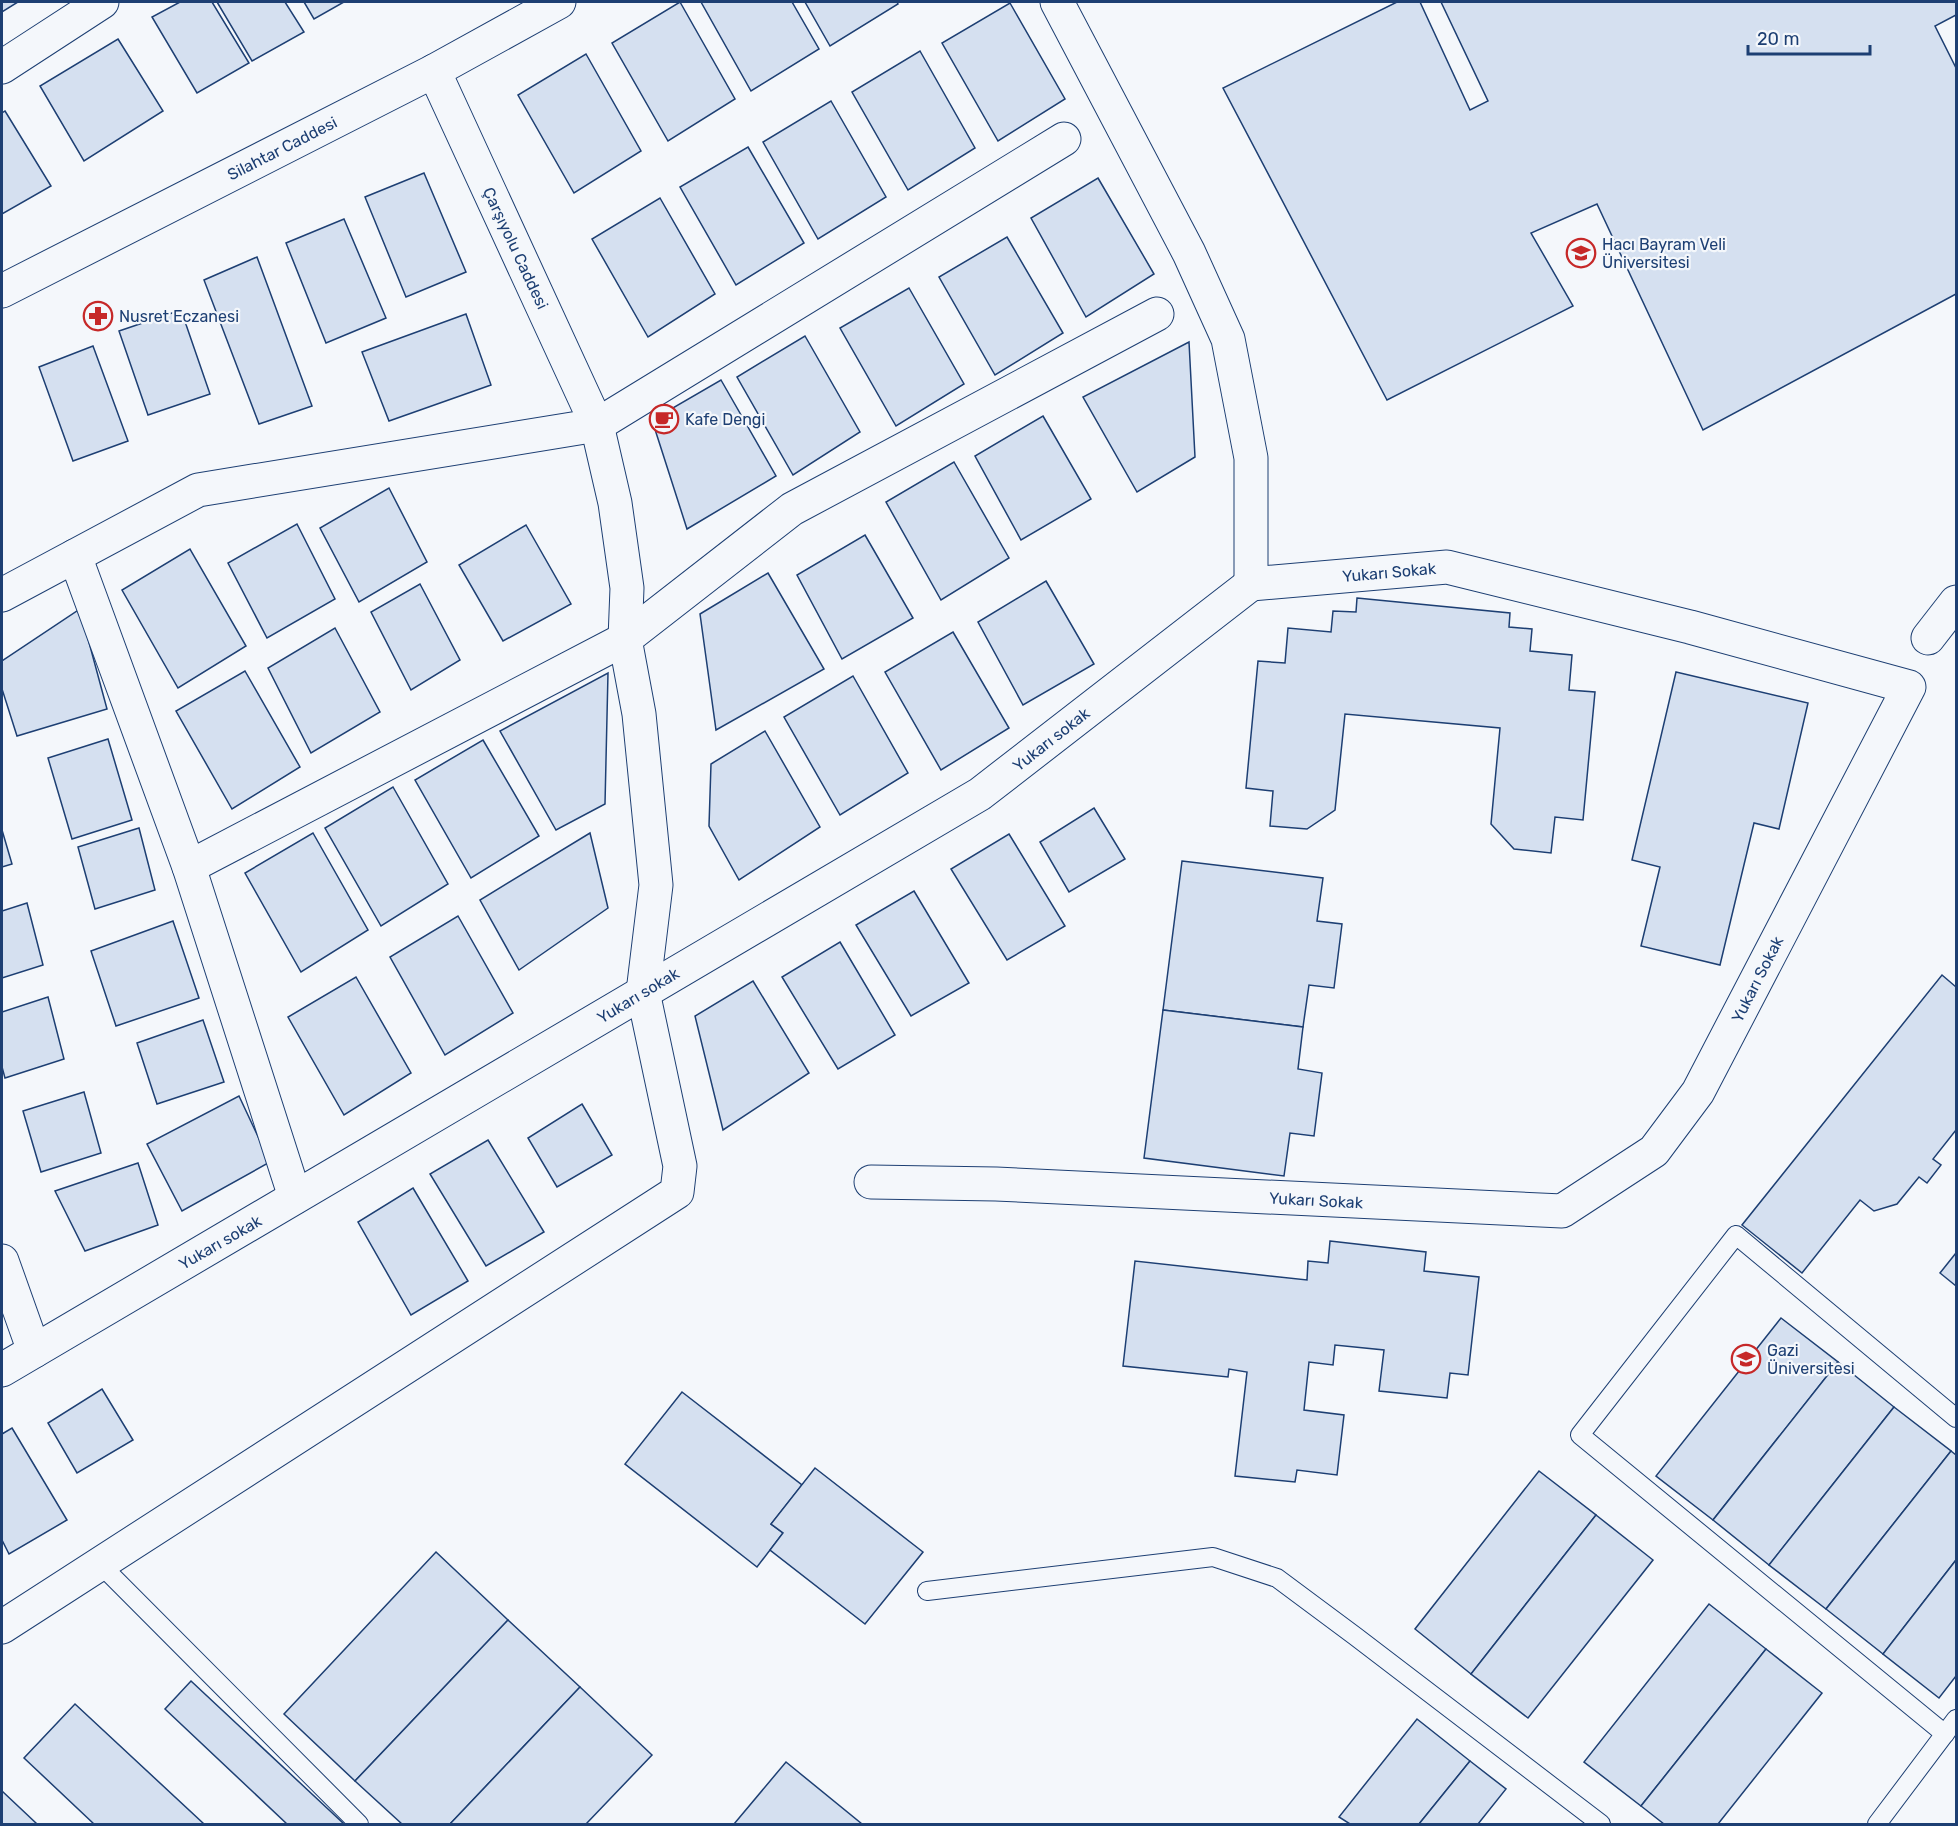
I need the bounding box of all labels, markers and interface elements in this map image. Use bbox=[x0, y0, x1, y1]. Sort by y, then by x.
scale bar bbox=[1748, 18, 1870, 56]
text: 20 m bbox=[1757, 28, 1799, 50]
street label: Silahtar Caddesi bbox=[224, 113, 340, 184]
street label: Çarşıyolu Caddesi bbox=[479, 184, 552, 312]
place label: Hacı Bayram Veli Üniversitesi bbox=[1602, 235, 1726, 272]
school or university icon: Hacı Bayram Veli Üniversitesi bbox=[1565, 237, 1597, 269]
pharmacy icon: Nusret Eczanesi bbox=[82, 300, 114, 332]
place label: Nusret Eczanesi bbox=[119, 307, 239, 326]
cafe icon: Kafe Dengi bbox=[648, 403, 680, 435]
place label: Kafe Dengi bbox=[685, 410, 765, 429]
street label: Yukarı Sokak bbox=[1341, 559, 1437, 586]
street label: Yukarı sokak bbox=[1009, 703, 1094, 775]
street label: Yukarı Sokak bbox=[1728, 932, 1788, 1025]
street label: Yukarı sokak bbox=[594, 963, 683, 1027]
street label: Yukarı Sokak bbox=[1269, 1189, 1364, 1212]
street label: Yukarı sokak bbox=[176, 1211, 266, 1274]
place label: Gazi Üniversitesi bbox=[1767, 1341, 1855, 1378]
school or university icon: Gazi Üniversitesi bbox=[1730, 1343, 1762, 1375]

